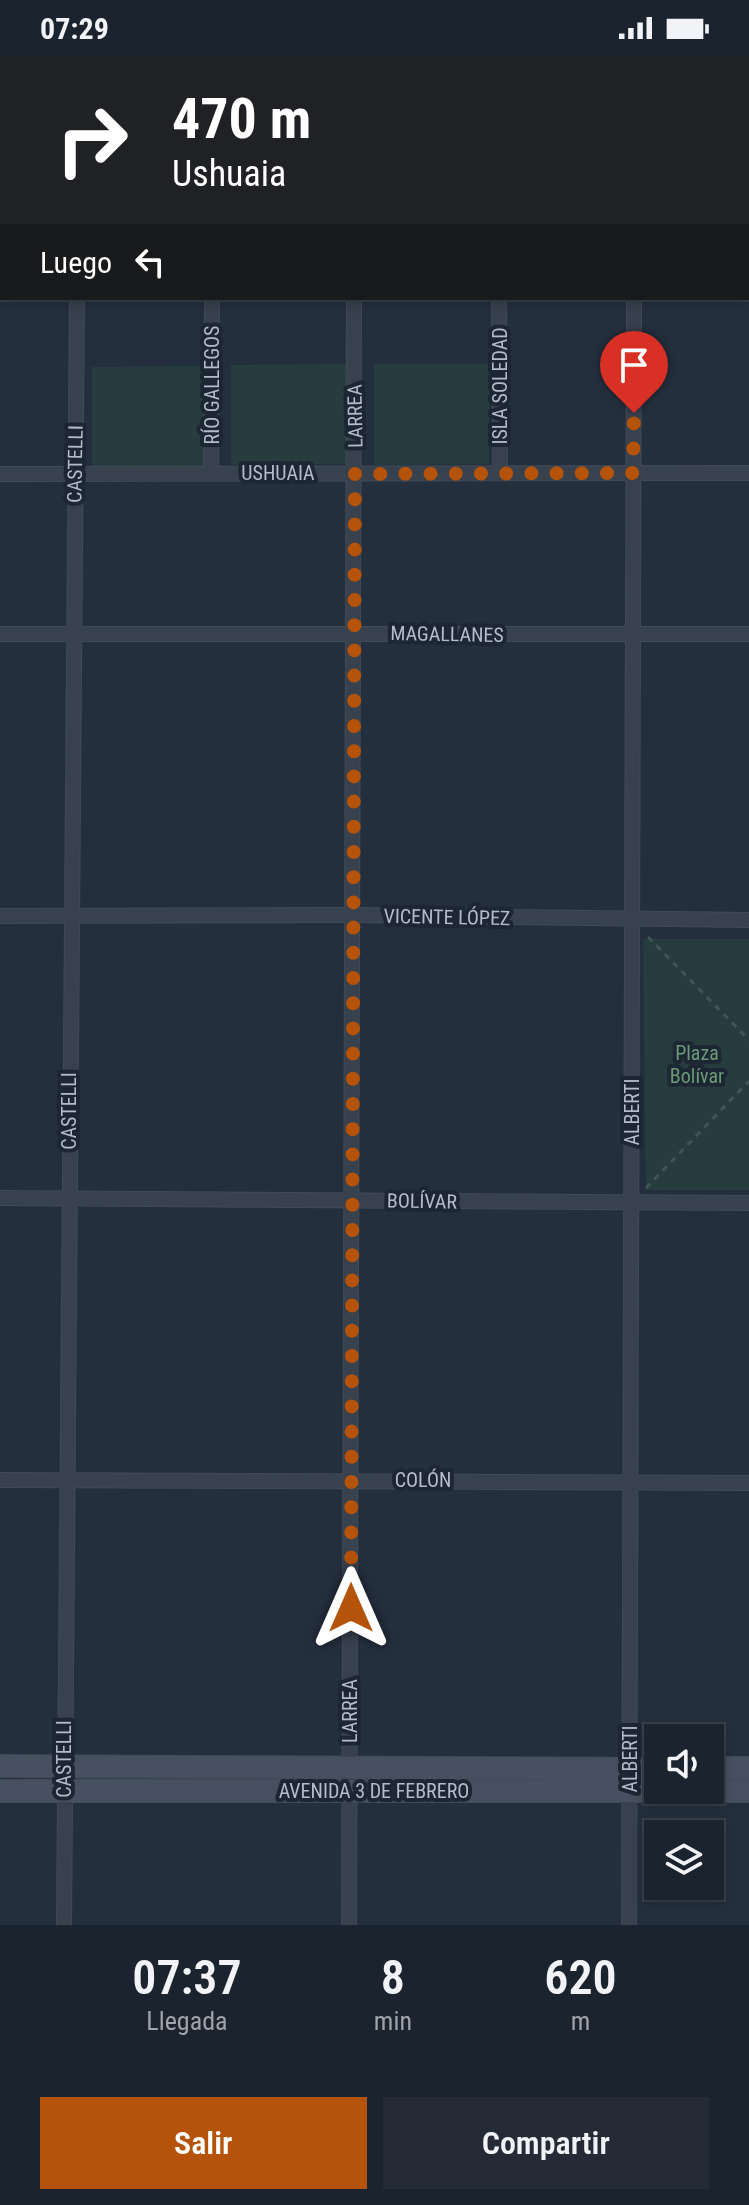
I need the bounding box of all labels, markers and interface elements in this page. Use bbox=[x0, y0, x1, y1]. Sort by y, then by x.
text: 07:29 bbox=[40, 11, 109, 46]
text: 470 m bbox=[172, 86, 311, 152]
icon: right bbox=[40, 88, 144, 192]
text: Ushuaia bbox=[172, 153, 286, 195]
icon: left bbox=[128, 240, 172, 284]
text: Luego bbox=[40, 245, 112, 280]
street label: RÍO GALLEGOS bbox=[200, 326, 224, 444]
street label: ISLA SOLEDAD bbox=[488, 327, 512, 445]
pin bbox=[600, 331, 668, 413]
icon: arrive bbox=[612, 343, 656, 387]
street label: LARREA bbox=[342, 383, 368, 448]
street label: CASTELLI bbox=[62, 425, 88, 503]
street label: USHUAIA bbox=[241, 461, 315, 485]
street label: MAGALLANES bbox=[390, 621, 504, 647]
street label: VICENTE LÓPEZ bbox=[383, 904, 511, 930]
park label: Plaza Bolívar bbox=[670, 1041, 724, 1088]
street label: CASTELLI bbox=[57, 1072, 81, 1150]
street label: ALBERTI bbox=[620, 1078, 644, 1146]
street label: BOLÍVAR bbox=[387, 1188, 458, 1214]
street label: COLÓN bbox=[395, 1468, 451, 1492]
position arrow bbox=[309, 1566, 393, 1650]
street label: LARREA bbox=[338, 1679, 362, 1743]
street label: CASTELLI bbox=[52, 1720, 76, 1798]
map controls bbox=[644, 1724, 724, 1900]
button: sound bbox=[644, 1724, 724, 1804]
street label: ALBERTI bbox=[618, 1725, 642, 1793]
street label: AVENIDA 3 DE FEBRERO bbox=[279, 1779, 469, 1803]
button: layers bbox=[644, 1820, 724, 1900]
text: 07:37 bbox=[132, 1949, 242, 2006]
text: 8 bbox=[381, 1949, 405, 2006]
text: 620 bbox=[544, 1949, 617, 2006]
text: Llegada bbox=[146, 2006, 228, 2036]
text: min bbox=[374, 2006, 412, 2036]
text: m bbox=[571, 2006, 590, 2036]
button: Salir bbox=[40, 2097, 367, 2189]
button: Compartir bbox=[383, 2097, 709, 2189]

